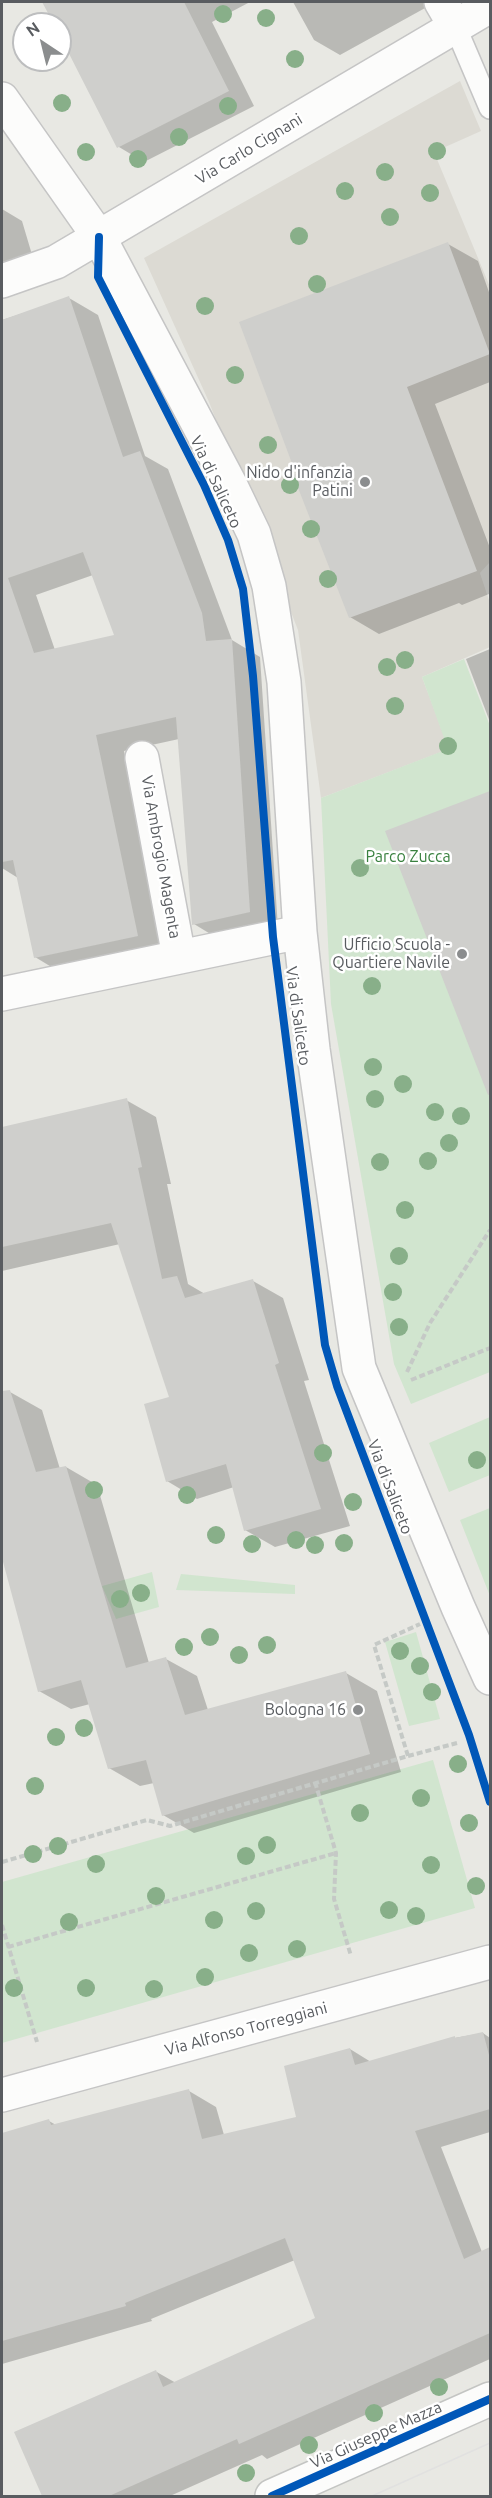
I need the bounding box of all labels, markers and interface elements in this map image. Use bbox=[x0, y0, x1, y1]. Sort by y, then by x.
north arrow bbox=[12, 12, 72, 72]
text: N bbox=[23, 18, 43, 40]
street label: Via Carlo Cignani bbox=[192, 110, 306, 188]
street label: Via di Saliceto bbox=[186, 433, 246, 531]
place label: Nido d'infanzia Patini bbox=[246, 463, 353, 501]
marker: Nido d'infanzia Patini bbox=[358, 475, 372, 489]
street label: Via Ambrogio Magenta bbox=[137, 774, 185, 940]
park label: Parco Zucca bbox=[365, 847, 451, 867]
place label: Ufficio Scuola - Quartiere Navile bbox=[332, 935, 450, 973]
marker: Ufficio Scuola - Quartiere Navile bbox=[455, 947, 469, 961]
street label: Via di Saliceto bbox=[282, 965, 314, 1067]
street label: Via di Saliceto bbox=[363, 1437, 417, 1537]
place label: Bologna 16 bbox=[265, 1700, 346, 1720]
marker: Bologna 16 bbox=[351, 1703, 365, 1717]
street label: Via Alfonso Torreggiani bbox=[163, 1998, 329, 2060]
street label: Via Giuseppe Mazza bbox=[307, 2397, 445, 2473]

